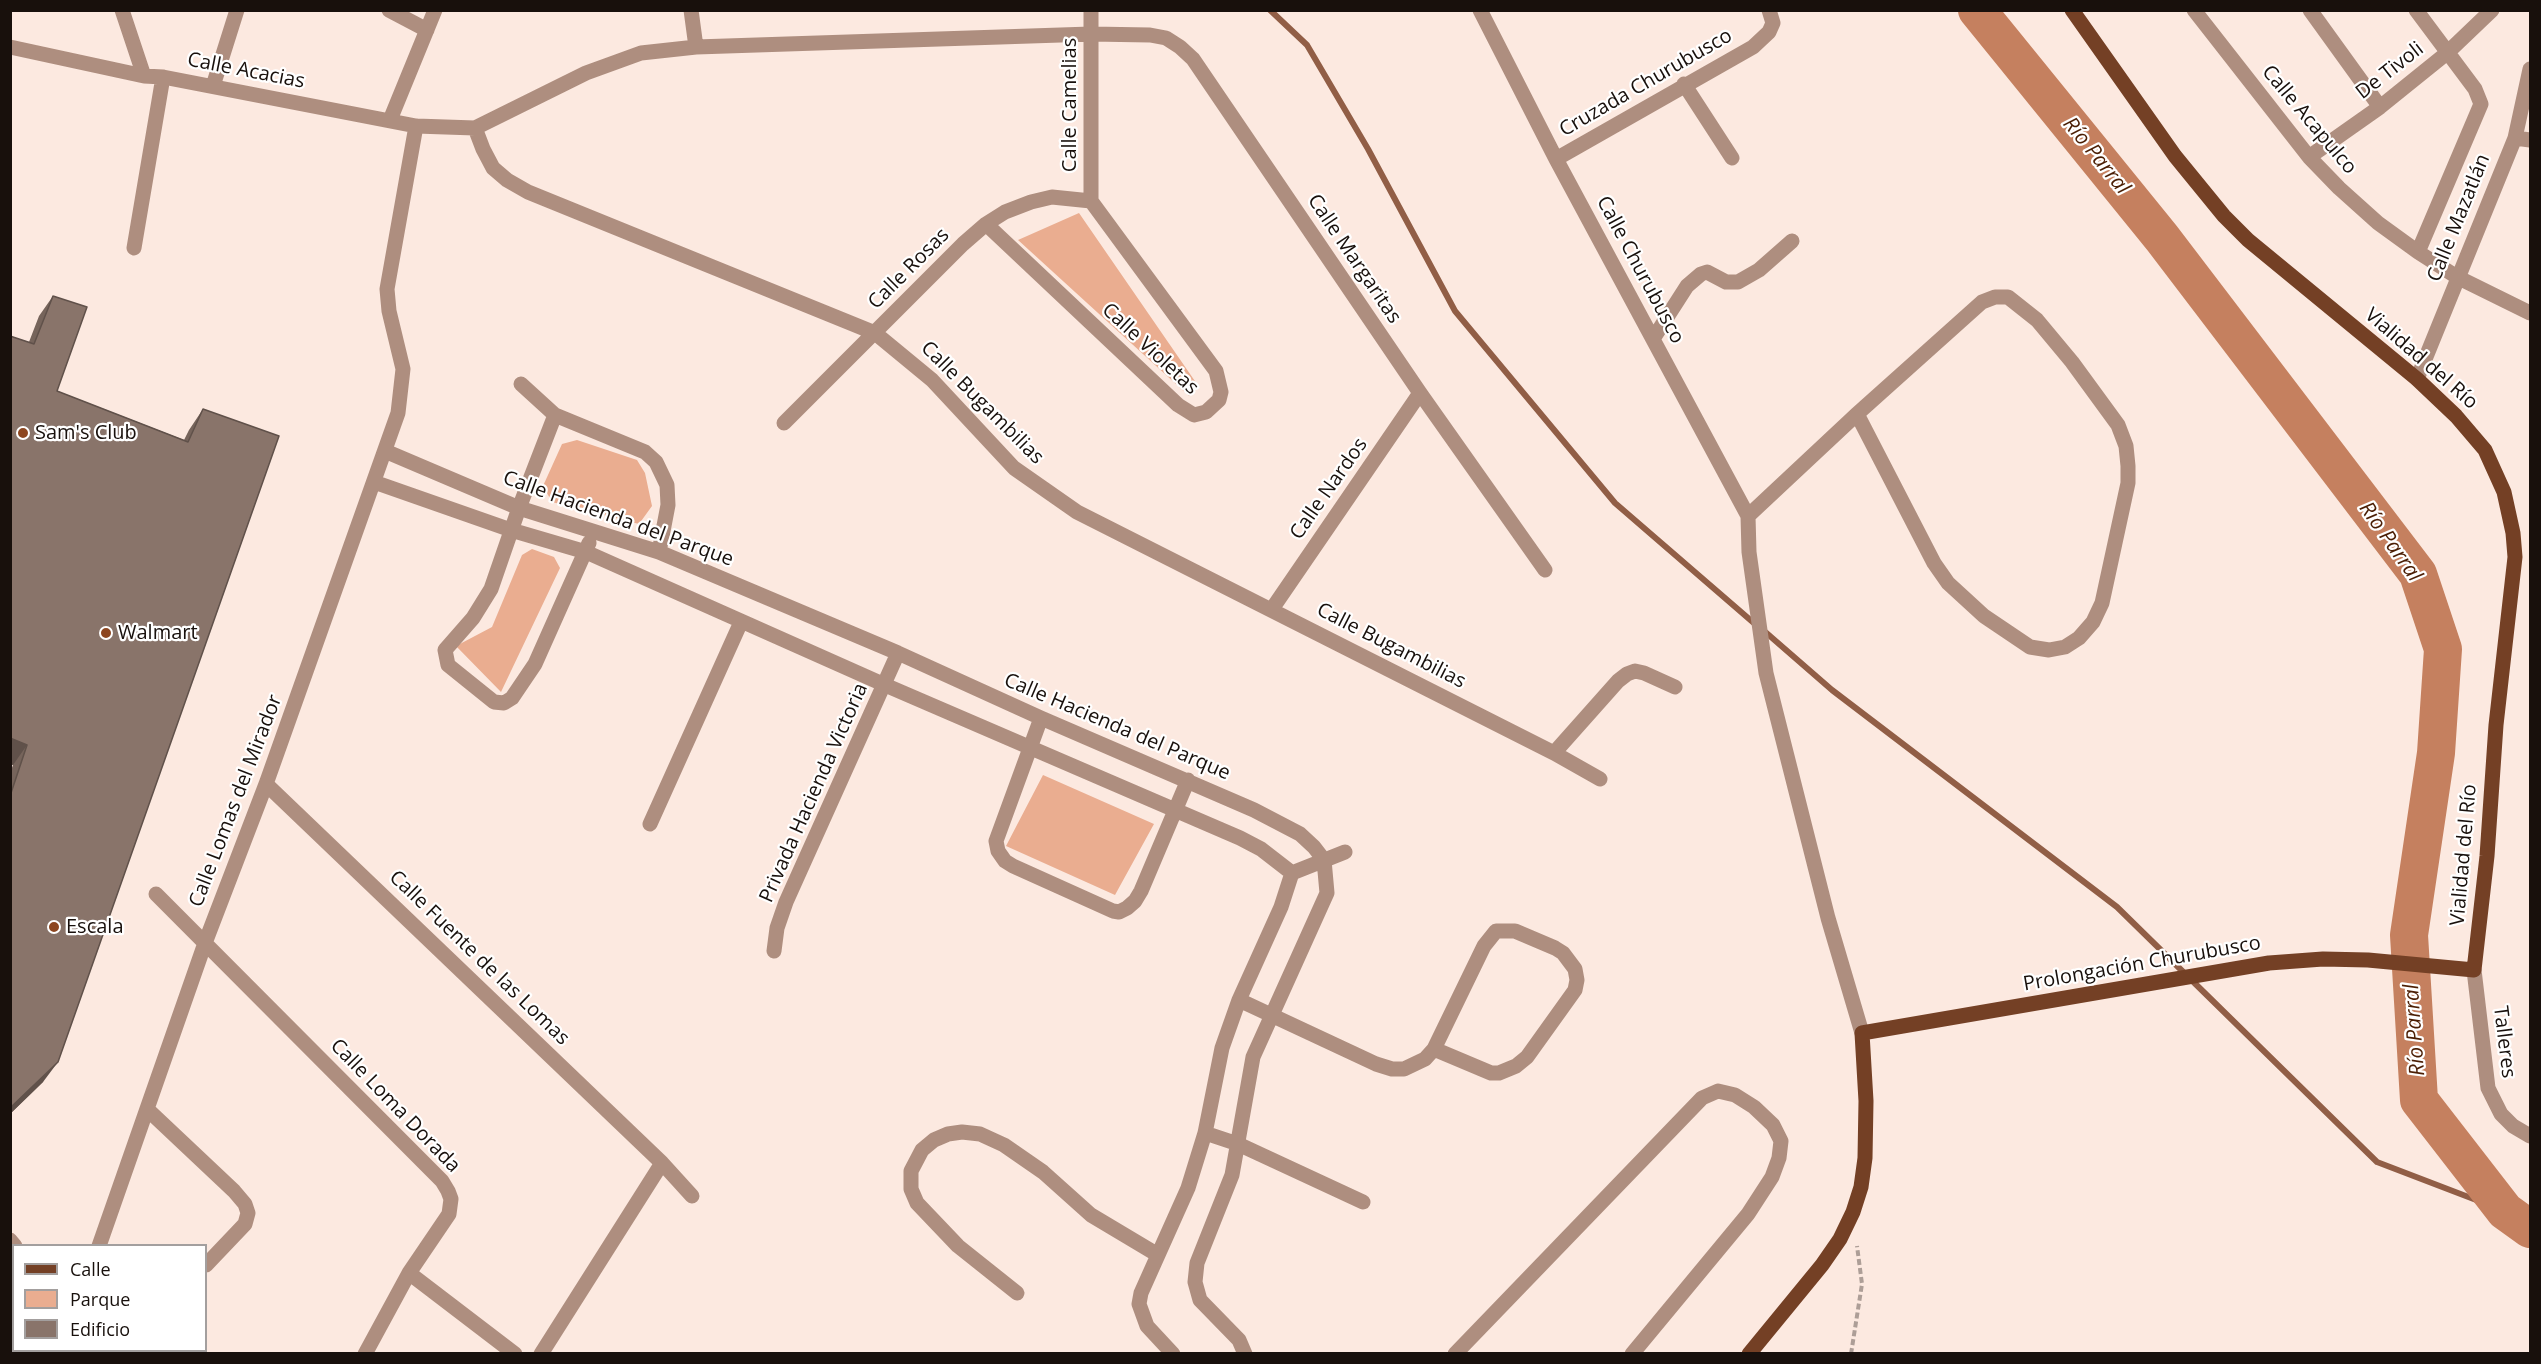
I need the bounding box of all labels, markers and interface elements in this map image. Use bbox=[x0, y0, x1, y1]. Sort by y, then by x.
street label: Cruzada Churubusco bbox=[1555, 24, 1737, 142]
street label: De Tivoli bbox=[2351, 37, 2429, 105]
street label: Calle Camelias bbox=[1058, 38, 1082, 172]
street label: Calle Acacias bbox=[185, 48, 307, 94]
street label: Calle Acapulco bbox=[2257, 61, 2361, 179]
water label: Río Parral bbox=[2057, 112, 2135, 200]
street label: Calle Mazatlán bbox=[2423, 151, 2495, 285]
street label: Calle Margaritas bbox=[1302, 190, 1406, 328]
street label: Calle Churubusco bbox=[1591, 192, 1689, 348]
street label: Calle Rosas bbox=[863, 223, 955, 315]
street label: Calle Violetas bbox=[1097, 298, 1203, 400]
street label: Vialidad del Río bbox=[2360, 303, 2482, 415]
street label: Calle Bugambilias bbox=[916, 337, 1048, 469]
place label: Sam's Club bbox=[35, 421, 137, 445]
marker: Sam's Club bbox=[16, 426, 30, 440]
street label: Calle Nardos bbox=[1285, 434, 1373, 544]
street label: Calle Hacienda del Parque bbox=[499, 466, 737, 572]
water label: Río Parral bbox=[2353, 497, 2427, 587]
street label: Calle Bugambilias bbox=[1313, 598, 1469, 694]
place label: Walmart bbox=[118, 621, 198, 645]
marker: Walmart bbox=[99, 626, 113, 640]
street label: Calle Hacienda del Parque bbox=[1000, 668, 1234, 786]
street label: Privada Hacienda Victoria bbox=[755, 680, 873, 906]
street label: Calle Lomas del Mirador bbox=[184, 691, 288, 911]
street label: Vialidad del Río bbox=[2446, 783, 2482, 927]
street label: Calle Fuente de las Lomas bbox=[384, 866, 574, 1050]
place label: Escala bbox=[66, 915, 124, 939]
marker: Escala bbox=[47, 920, 61, 934]
street label: Prolongación Churubusco bbox=[2021, 931, 2263, 997]
water label: Río Parral bbox=[2399, 983, 2431, 1077]
street label: Talleres bbox=[2488, 1005, 2520, 1079]
street label: Calle Loma Dorada bbox=[325, 1034, 465, 1178]
legend bbox=[12, 1244, 207, 1352]
text: Calle bbox=[70, 1257, 111, 1281]
text: Parque bbox=[70, 1287, 130, 1311]
text: Edificio bbox=[70, 1317, 130, 1341]

